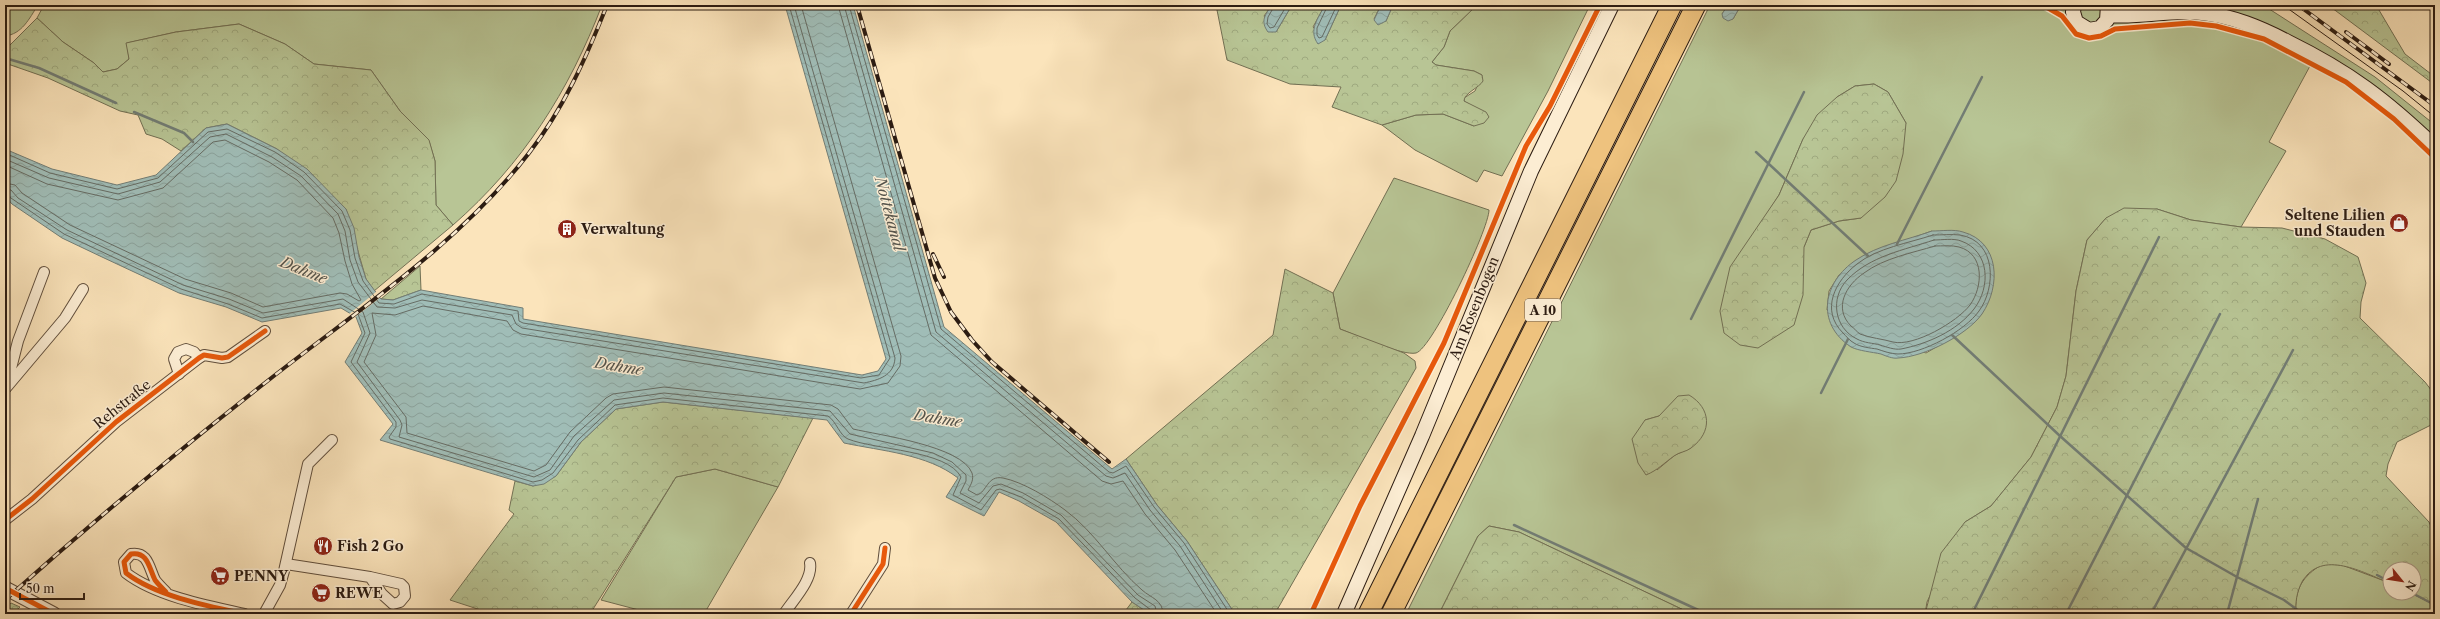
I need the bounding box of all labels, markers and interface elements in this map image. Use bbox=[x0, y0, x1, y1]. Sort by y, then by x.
water label: Nottekanal bbox=[871, 174, 910, 255]
place label: Seltene Lilien und Stauden bbox=[2285, 206, 2385, 240]
shop icon: Seltene Lilien und Stauden bbox=[2388, 212, 2410, 234]
building icon: Verwaltung bbox=[556, 218, 578, 240]
place label: Verwaltung bbox=[580, 220, 665, 238]
water label: Dahme bbox=[277, 252, 331, 288]
street label: Am Rosenbogen bbox=[1445, 254, 1503, 363]
road number: A 10 bbox=[1525, 299, 1561, 321]
water label: Dahme bbox=[592, 353, 645, 379]
street label: Rehstraße bbox=[90, 375, 154, 433]
water label: Dahme bbox=[911, 405, 964, 431]
restaurant icon: Fish 2 Go bbox=[312, 535, 334, 557]
place label: Fish 2 Go bbox=[337, 537, 404, 555]
north arrow bbox=[2382, 561, 2422, 601]
supermarket icon: PENNY bbox=[209, 565, 231, 587]
place label: PENNY bbox=[234, 567, 289, 585]
scale bar bbox=[20, 575, 84, 601]
text: N bbox=[2402, 578, 2419, 594]
text: 50 m bbox=[26, 581, 55, 596]
supermarket icon: REWE bbox=[310, 582, 332, 604]
place label: REWE bbox=[335, 584, 383, 602]

